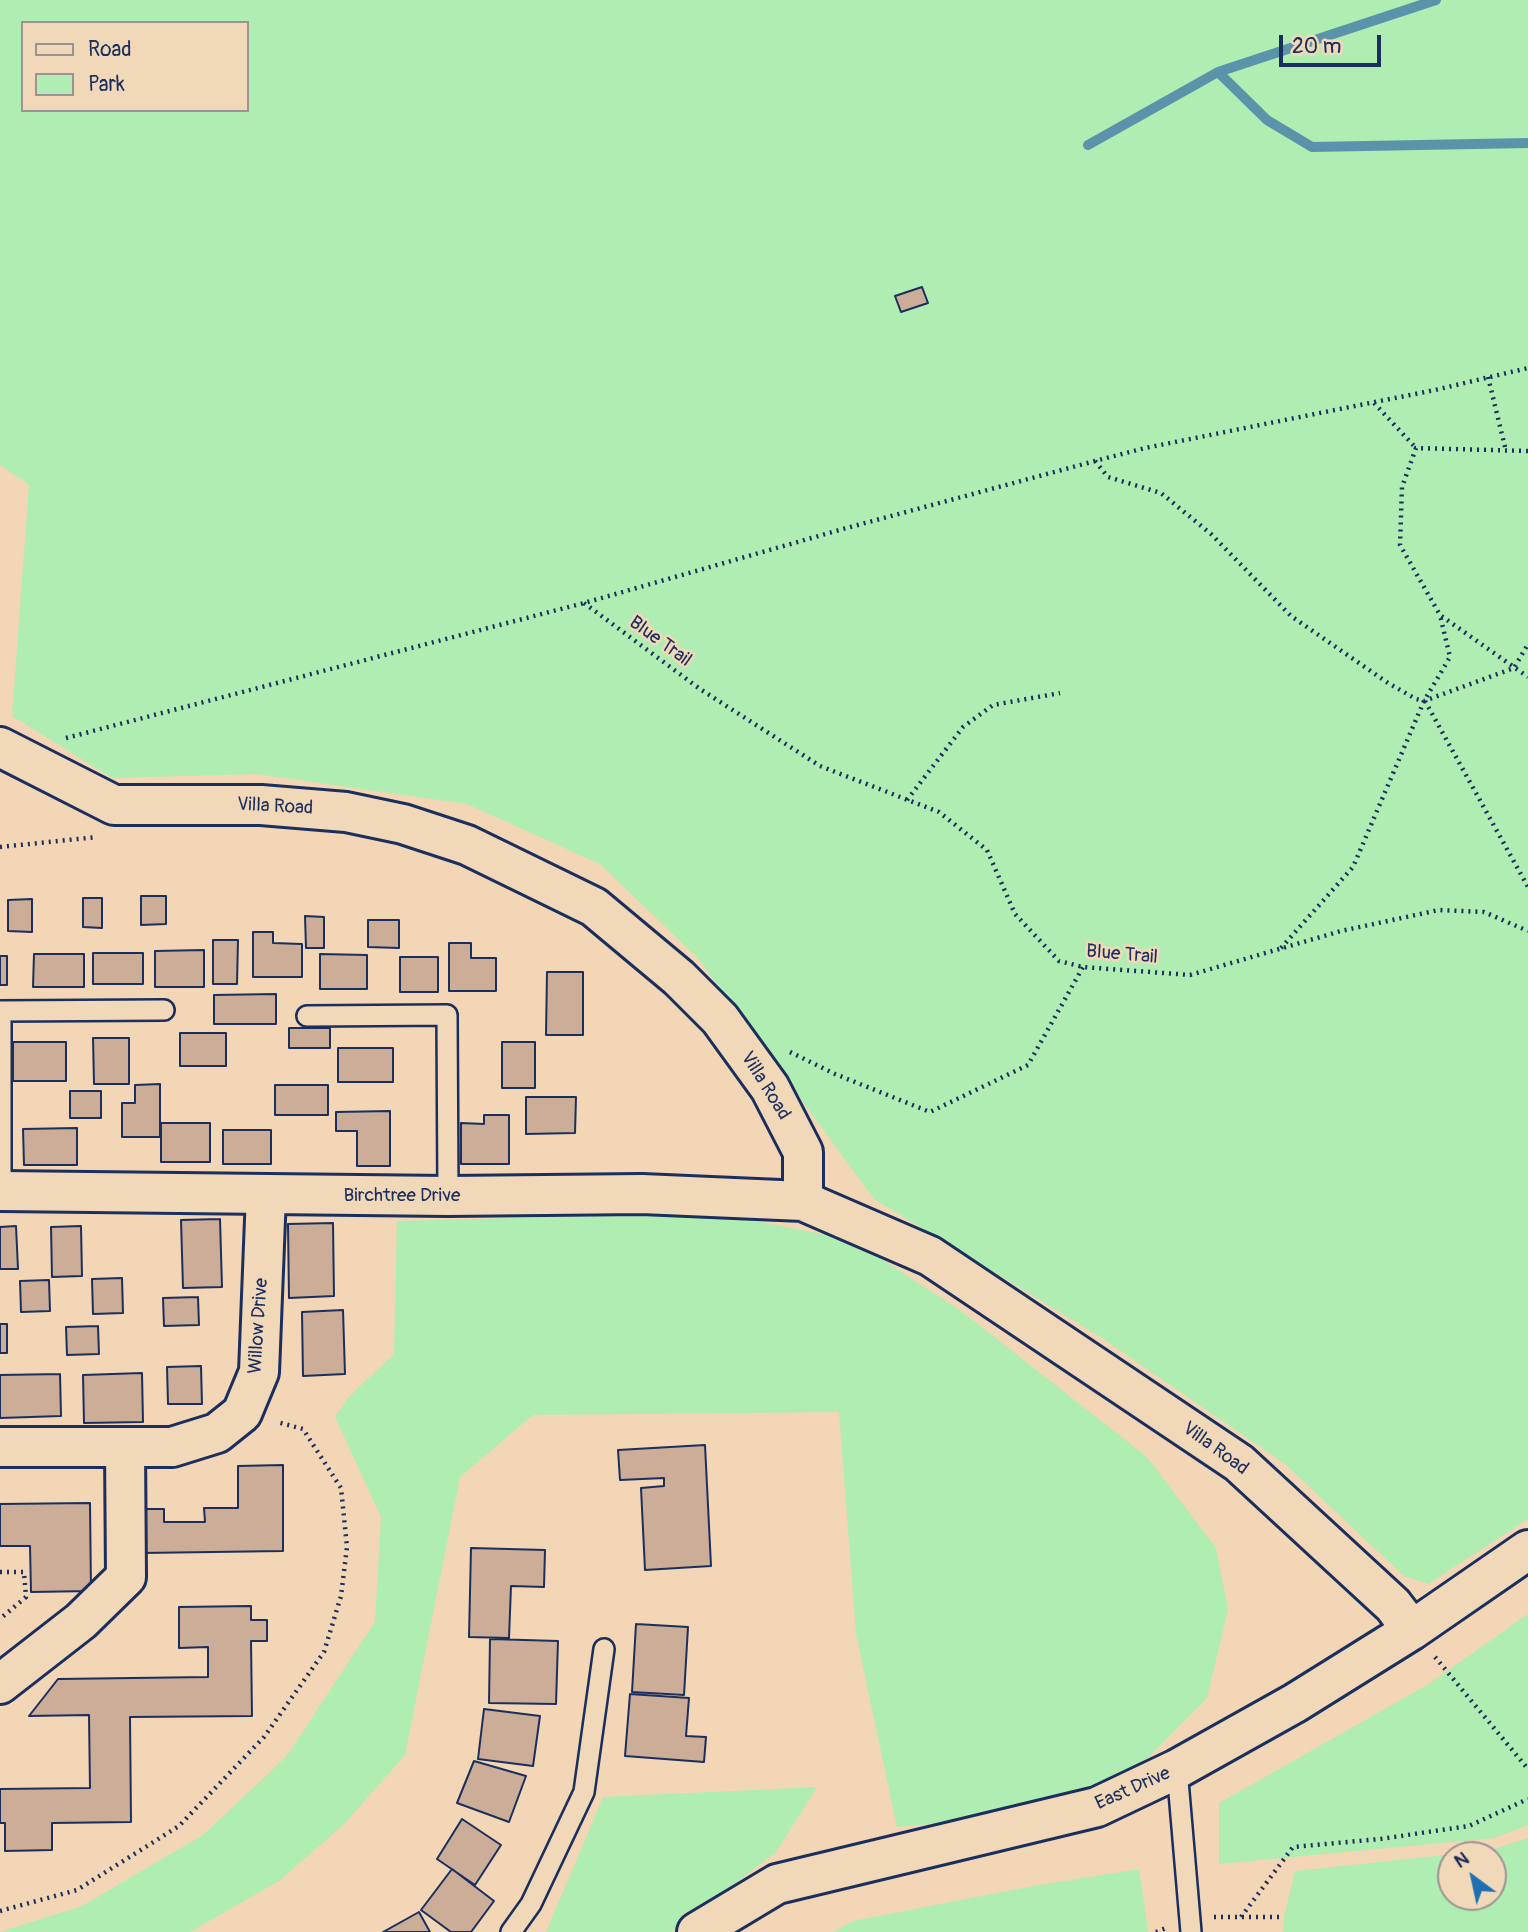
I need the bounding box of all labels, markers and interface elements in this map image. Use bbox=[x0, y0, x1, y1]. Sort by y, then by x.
legend bbox=[21, 21, 248, 112]
scale bar bbox=[1283, 21, 1384, 65]
text: 20 m bbox=[1292, 33, 1341, 60]
text: Road bbox=[88, 36, 132, 63]
text: Park bbox=[88, 71, 125, 98]
street label: Blue Trail bbox=[624, 612, 696, 672]
street label: Villa Road bbox=[236, 794, 314, 820]
street label: Blue Trail bbox=[1085, 941, 1159, 969]
street label: Villa Road bbox=[735, 1048, 795, 1124]
street label: Birchtree Drive bbox=[344, 1185, 460, 1207]
street label: Willow Drive bbox=[244, 1277, 274, 1375]
street label: Villa Road bbox=[1178, 1417, 1252, 1481]
street label: East Drive bbox=[1092, 1762, 1174, 1816]
north arrow bbox=[1437, 1841, 1507, 1911]
text: N bbox=[1450, 1847, 1474, 1874]

